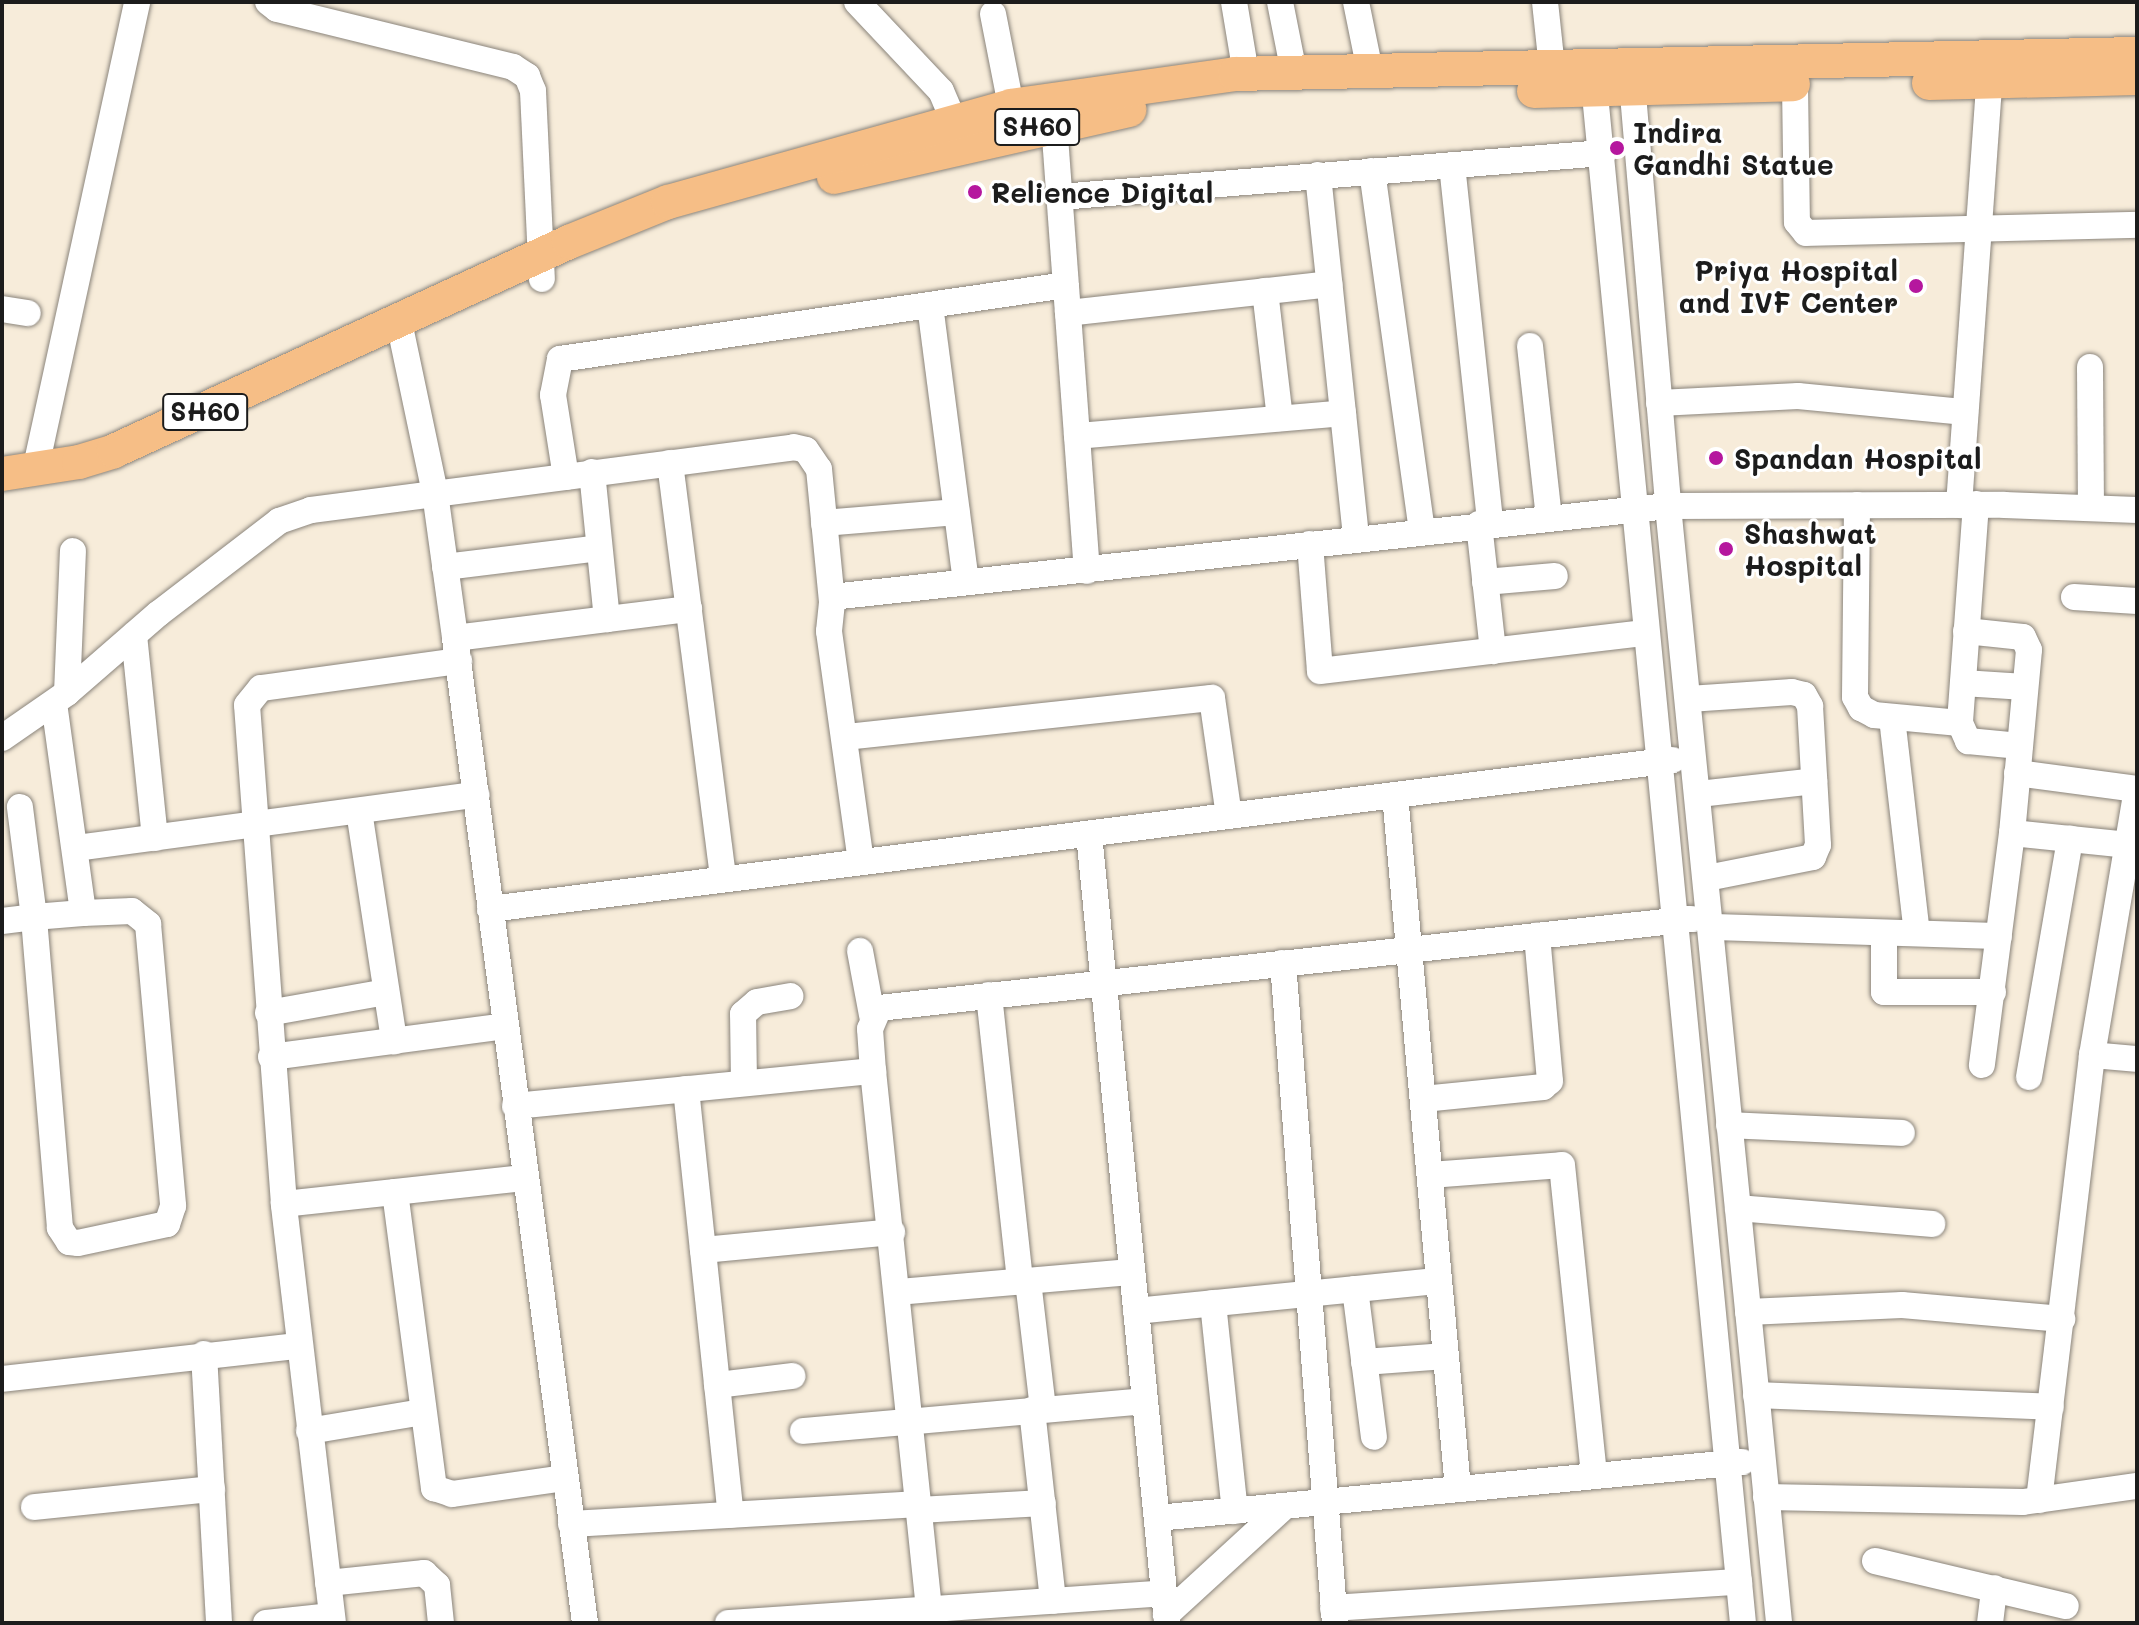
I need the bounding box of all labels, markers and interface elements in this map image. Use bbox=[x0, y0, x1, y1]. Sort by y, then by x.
road number: SH60 bbox=[993, 105, 1081, 149]
place label: Indira Gandhi Statue bbox=[1633, 115, 1834, 181]
marker: Indira Gandhi Statue bbox=[1608, 139, 1626, 157]
place label: Relience Digital bbox=[991, 175, 1213, 209]
marker: Relience Digital bbox=[966, 183, 984, 201]
place label: Priya Hospital and IVF Center bbox=[1679, 253, 1898, 319]
marker: Priya Hospital and IVF Center bbox=[1905, 275, 1927, 297]
road number: SH60 bbox=[161, 390, 249, 434]
place label: Spandan Hospital bbox=[1734, 441, 1981, 475]
marker: Spandan Hospital bbox=[1705, 447, 1727, 469]
place label: Shashwat Hospital bbox=[1744, 516, 1877, 582]
marker: Shashwat Hospital bbox=[1715, 538, 1737, 560]

